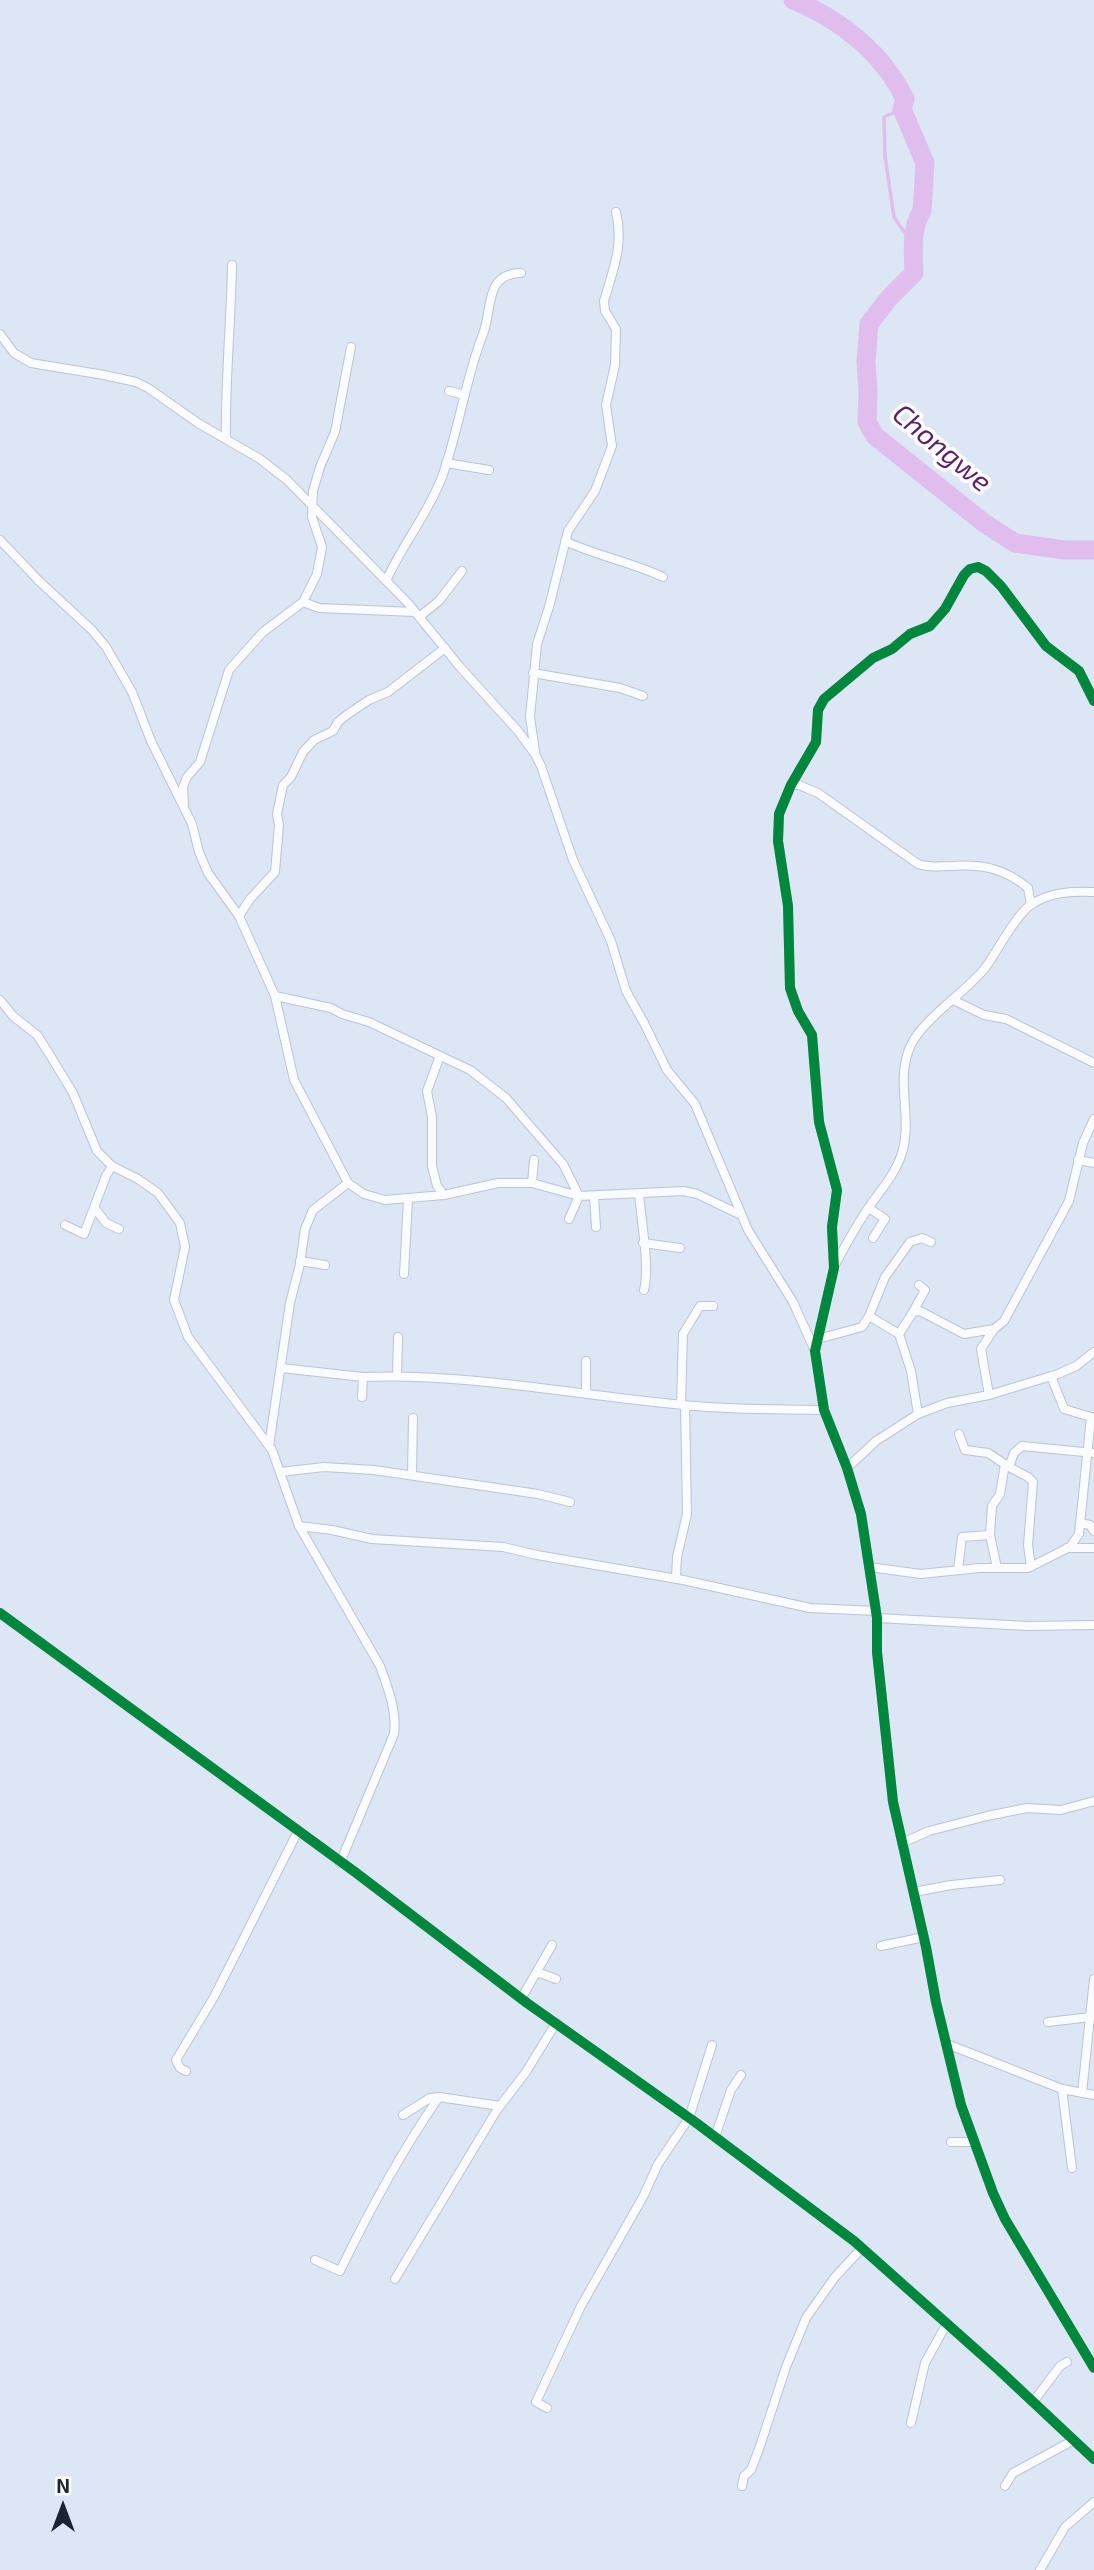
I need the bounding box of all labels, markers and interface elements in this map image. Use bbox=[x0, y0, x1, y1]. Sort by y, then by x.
water label: Chongwe bbox=[886, 397, 998, 499]
north arrow bbox=[28, 2472, 98, 2542]
text: N bbox=[56, 2474, 70, 2497]

